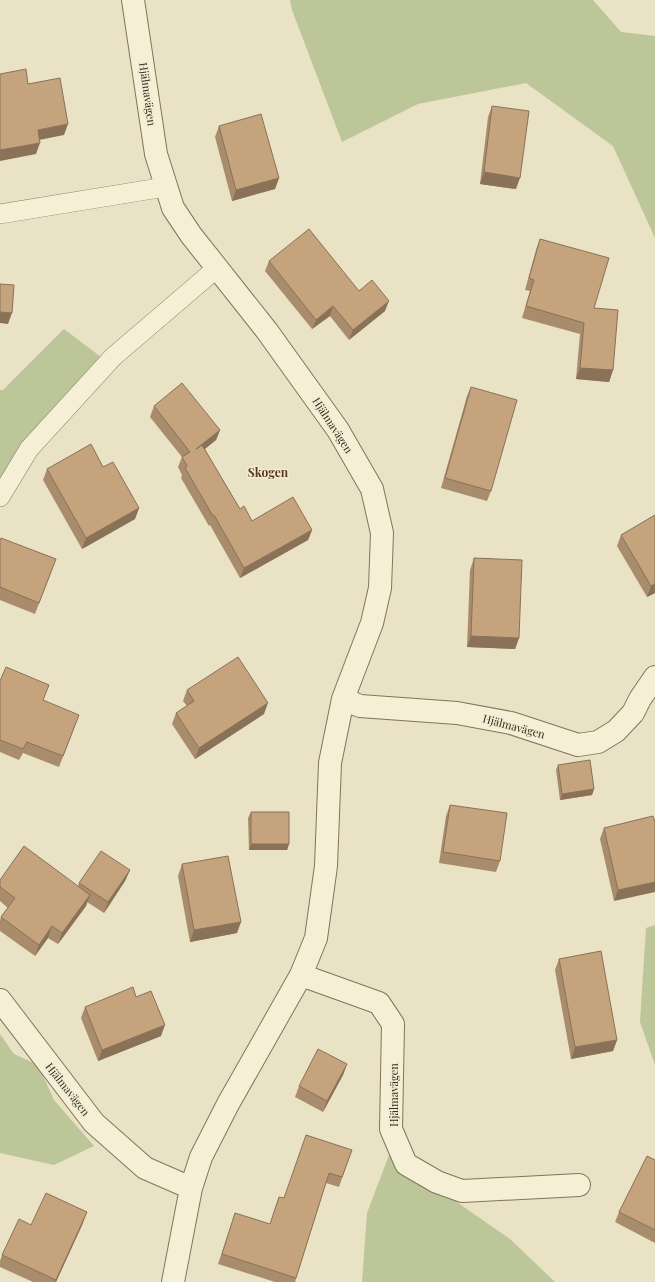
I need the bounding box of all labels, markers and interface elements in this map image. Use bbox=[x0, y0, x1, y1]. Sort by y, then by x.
street label: Hjälmavägen bbox=[136, 61, 160, 127]
street label: Hjälmavägen bbox=[309, 394, 357, 456]
district label: Skogen bbox=[248, 464, 289, 480]
street label: Hjälmavägen bbox=[481, 711, 547, 742]
street label: Hjälmavägen bbox=[42, 1059, 94, 1119]
street label: Hjälmavägen bbox=[386, 1063, 401, 1127]

